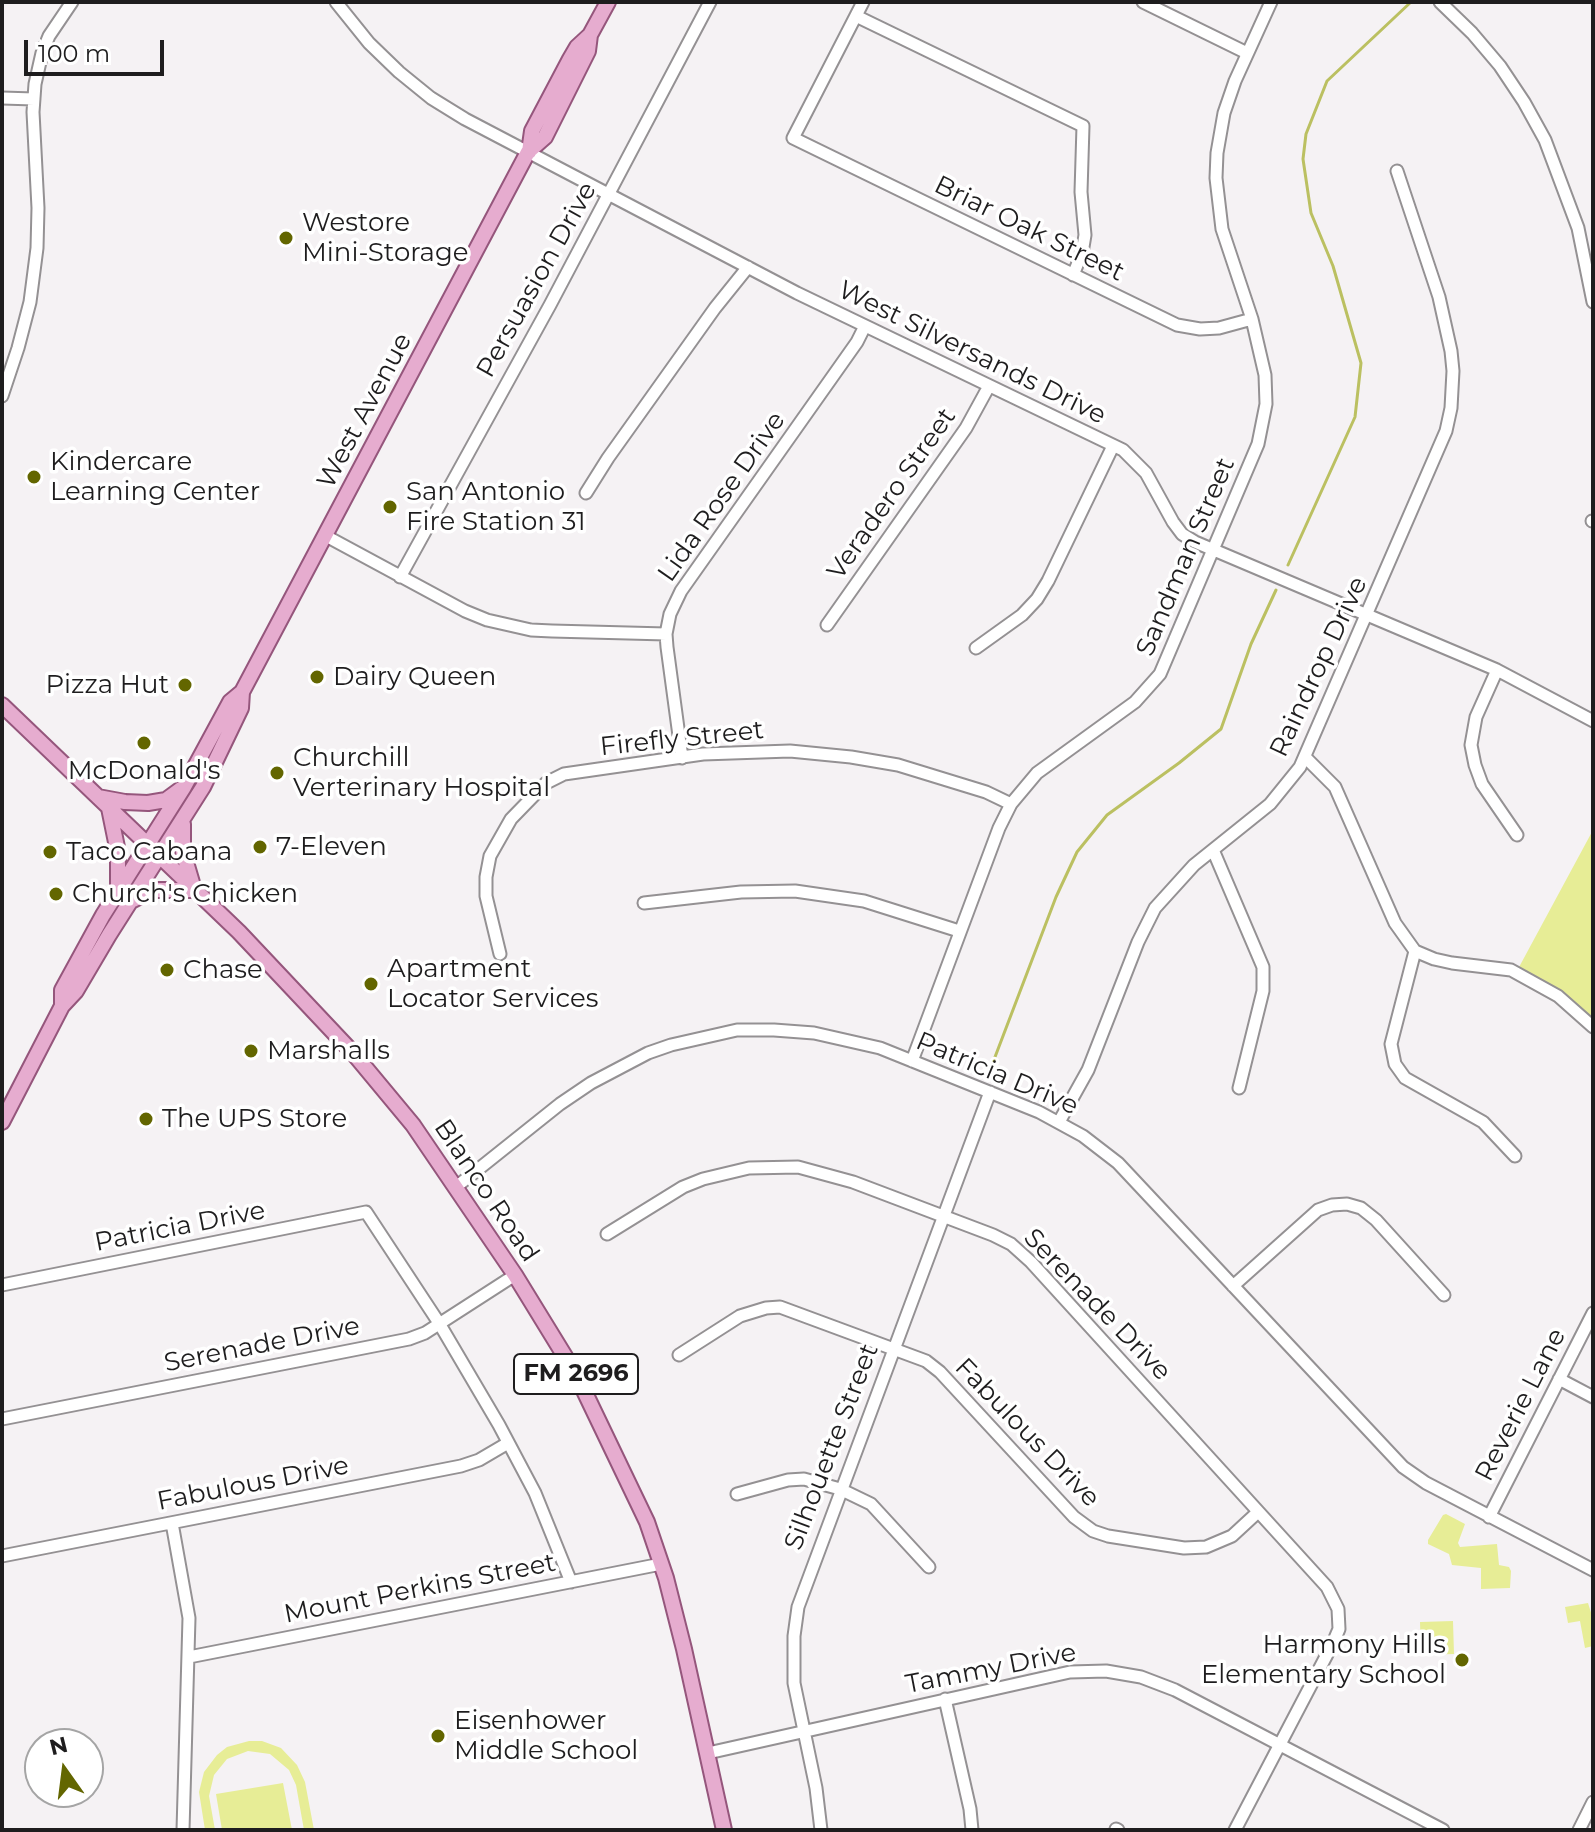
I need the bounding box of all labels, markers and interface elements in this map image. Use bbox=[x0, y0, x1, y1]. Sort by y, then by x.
scale bar bbox=[28, 24, 168, 74]
text: 100 m bbox=[38, 39, 110, 68]
street label: Briar Oak Street bbox=[929, 169, 1129, 289]
street label: Persuasion Drive bbox=[470, 177, 604, 383]
place label: Westore Mini-Storage bbox=[302, 207, 468, 268]
marker: Westore Mini-Storage bbox=[277, 229, 295, 247]
street label: West Silversands Drive bbox=[833, 275, 1111, 431]
street label: West Avenue bbox=[311, 328, 419, 494]
street label: Veradero Street bbox=[821, 402, 963, 586]
street label: Lida Rose Drive bbox=[652, 406, 792, 588]
place label: Kindercare Learning Center bbox=[50, 446, 260, 508]
street label: Sandman Street bbox=[1130, 453, 1242, 661]
marker: Kindercare Learning Center bbox=[25, 468, 43, 486]
place label: San Antonio Fire Station 31 bbox=[406, 476, 586, 538]
marker: San Antonio Fire Station 31 bbox=[381, 498, 399, 516]
street label: Raindrop Drive bbox=[1264, 572, 1374, 762]
place label: Dairy Queen bbox=[333, 661, 496, 693]
marker: Dairy Queen bbox=[308, 668, 326, 686]
place label: Pizza Hut bbox=[45, 669, 169, 701]
marker: Pizza Hut bbox=[176, 676, 194, 694]
street label: Firefly Street bbox=[599, 715, 765, 763]
marker: McDonald's bbox=[135, 734, 153, 752]
place label: Churchill Verterinary Hospital bbox=[293, 742, 550, 804]
place label: McDonald's bbox=[68, 755, 220, 787]
marker: Churchill Verterinary Hospital bbox=[268, 764, 286, 782]
place label: 7-Eleven bbox=[276, 831, 387, 863]
place label: Taco Cabana bbox=[66, 836, 232, 868]
marker: 7-Eleven bbox=[251, 838, 269, 856]
marker: Taco Cabana bbox=[41, 843, 59, 861]
place label: Church's Chicken bbox=[72, 878, 298, 910]
marker: Church's Chicken bbox=[47, 885, 65, 903]
place label: Apartment Locator Services bbox=[387, 953, 598, 1014]
place label: Chase bbox=[183, 954, 263, 986]
marker: Chase bbox=[158, 961, 176, 979]
marker: Apartment Locator Services bbox=[362, 975, 380, 993]
street label: Patricia Drive bbox=[911, 1026, 1083, 1122]
place label: Marshalls bbox=[267, 1035, 390, 1067]
marker: Marshalls bbox=[242, 1042, 260, 1060]
place label: The UPS Store bbox=[162, 1103, 347, 1135]
marker: The UPS Store bbox=[137, 1110, 155, 1128]
street label: Blanco Road bbox=[427, 1114, 545, 1268]
street label: Patricia Drive bbox=[92, 1195, 268, 1259]
street label: Serenade Drive bbox=[1017, 1223, 1177, 1387]
street label: Serenade Drive bbox=[162, 1311, 362, 1379]
street label: Reverie Lane bbox=[1469, 1323, 1573, 1487]
street label: Silhouette Street bbox=[778, 1339, 886, 1555]
street label: Fabulous Drive bbox=[948, 1352, 1106, 1514]
road number: FM 2696 bbox=[514, 1354, 638, 1394]
street label: Fabulous Drive bbox=[154, 1450, 352, 1518]
street label: Mount Perkins Street bbox=[282, 1547, 558, 1631]
place label: Harmony Hills Elementary School bbox=[1201, 1629, 1446, 1690]
street label: Tammy Drive bbox=[903, 1637, 1079, 1701]
marker: Harmony Hills Elementary School bbox=[1453, 1651, 1471, 1669]
place label: Eisenhower Middle School bbox=[454, 1705, 638, 1766]
marker: Eisenhower Middle School bbox=[429, 1727, 447, 1745]
north arrow bbox=[24, 1728, 104, 1808]
text: N bbox=[47, 1731, 70, 1761]

